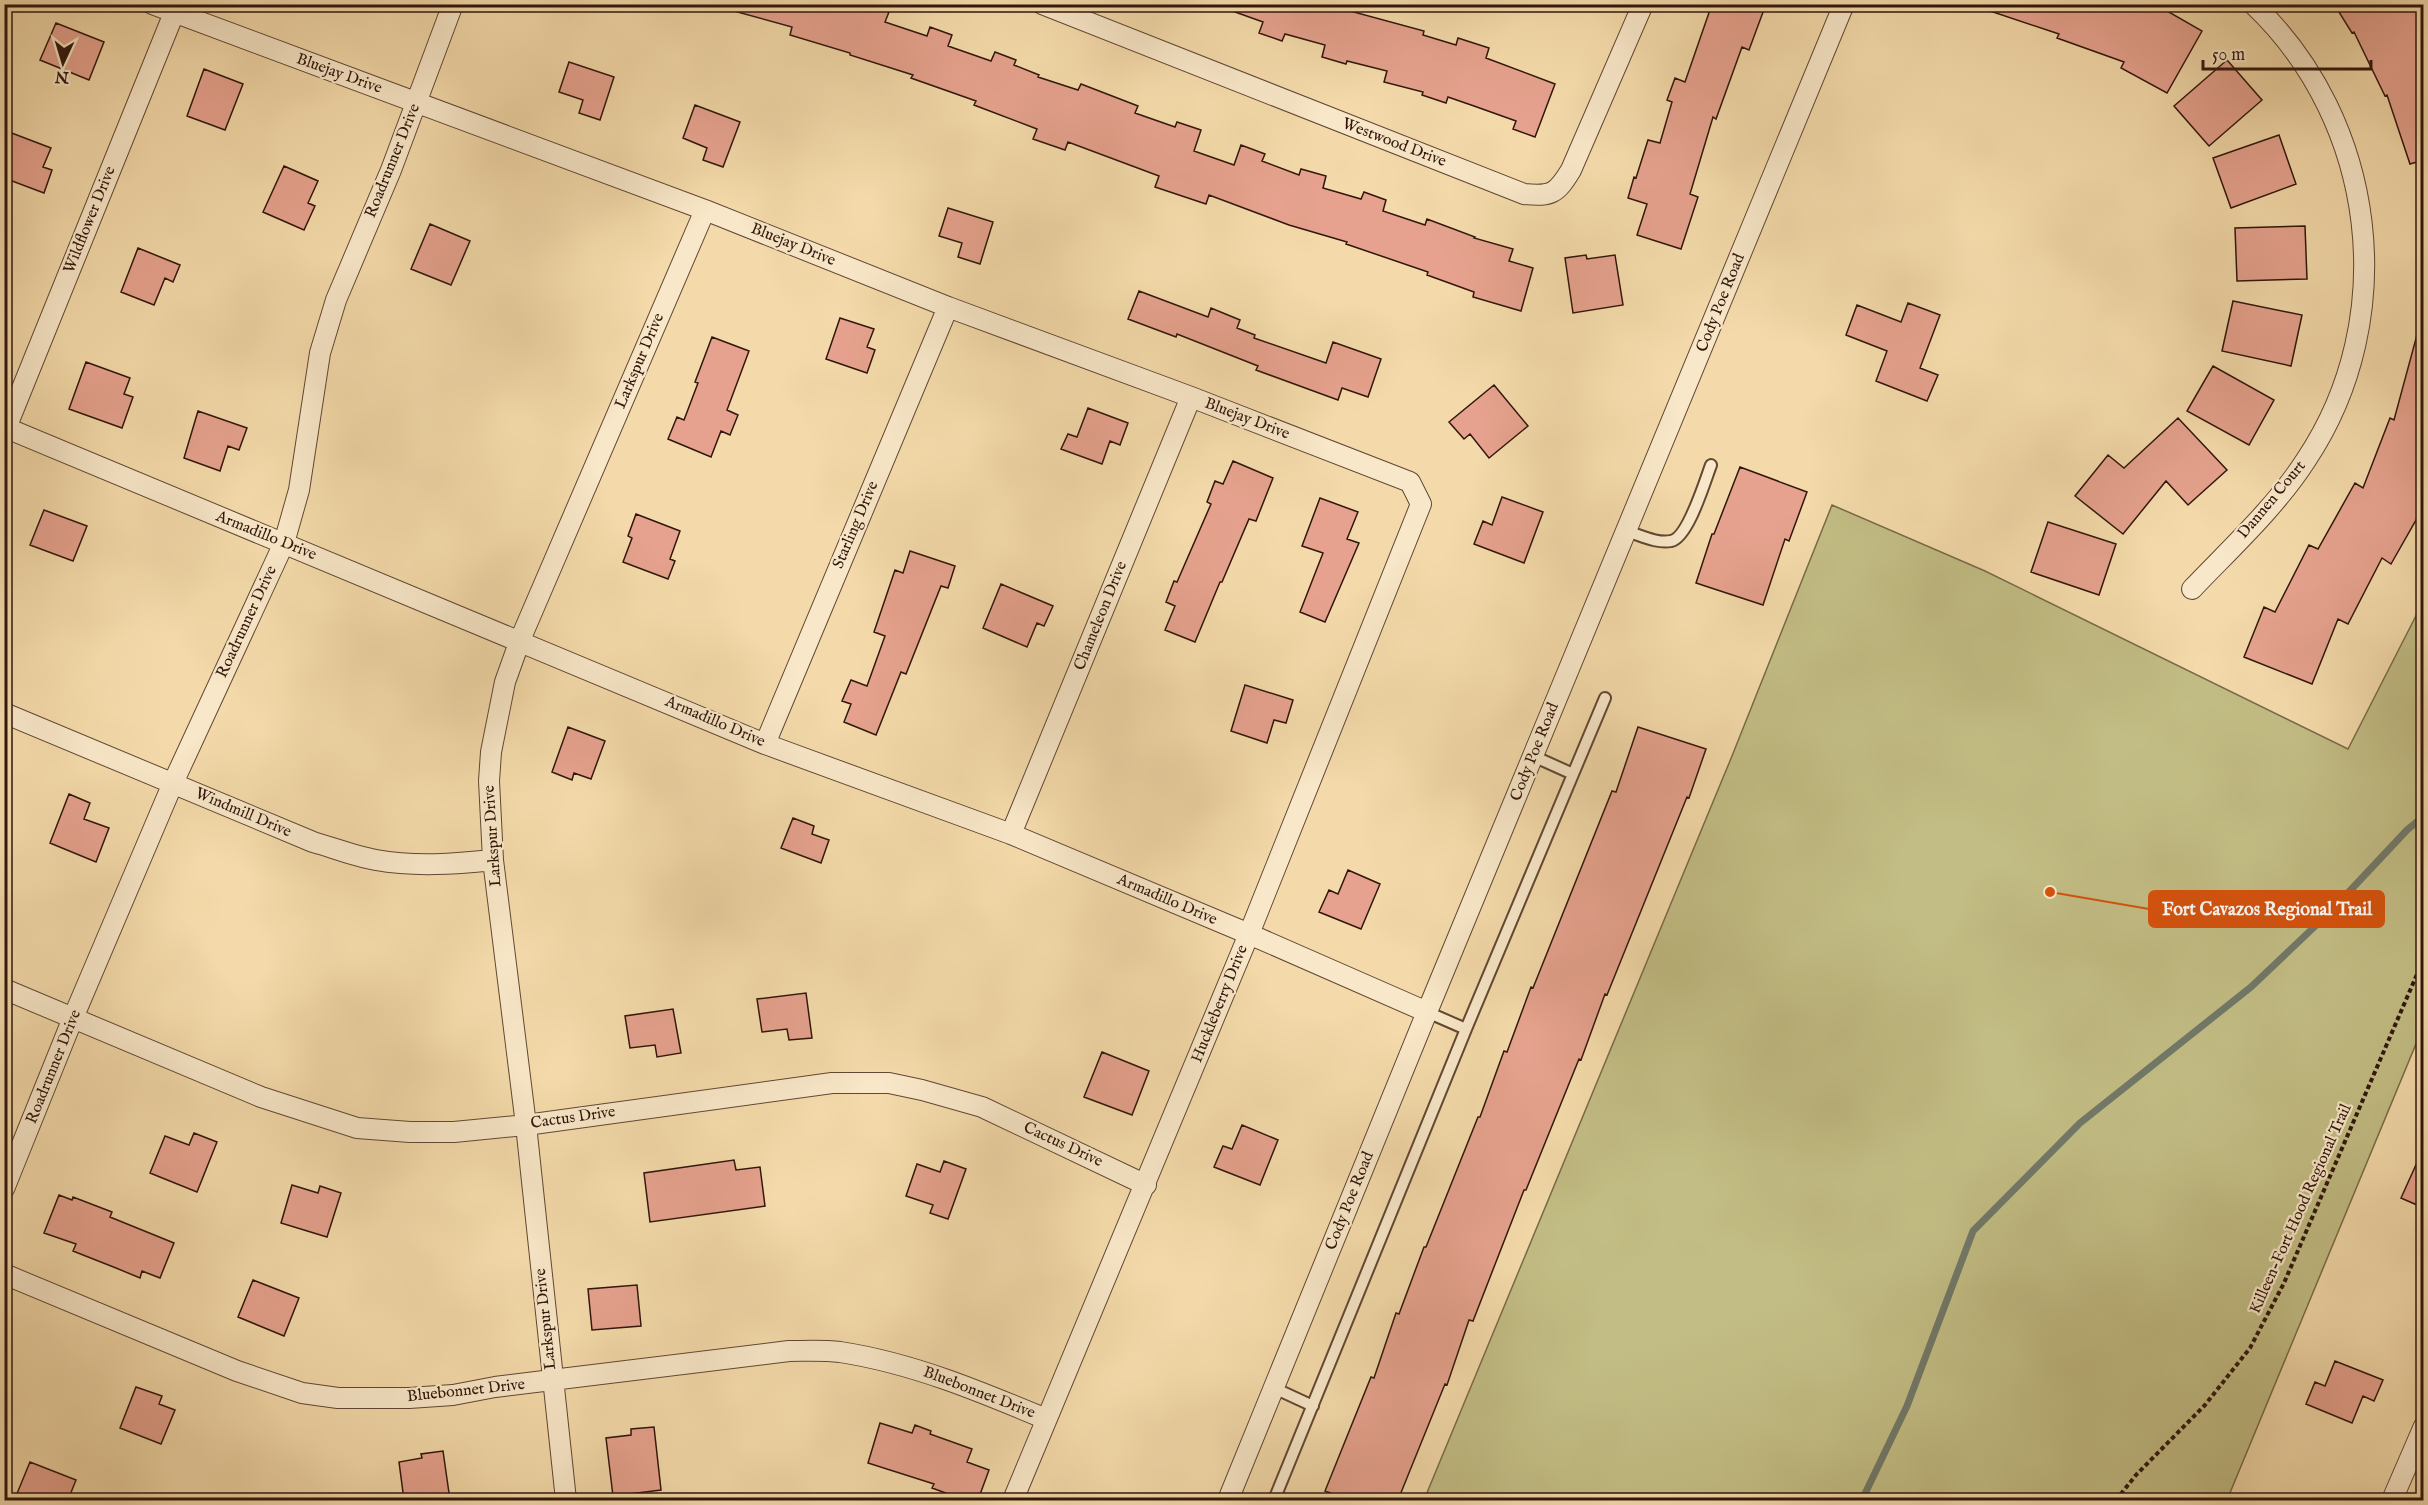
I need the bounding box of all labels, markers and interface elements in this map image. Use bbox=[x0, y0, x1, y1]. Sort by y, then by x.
north arrow bbox=[33, 33, 93, 93]
scale bar bbox=[2203, 33, 2371, 71]
text: 50 m bbox=[2212, 44, 2245, 67]
street label: Bluejay Drive bbox=[293, 49, 385, 99]
text: N bbox=[54, 65, 71, 86]
street label: Roadrunner Drive bbox=[361, 101, 425, 221]
street label: Westwood Drive bbox=[1339, 114, 1449, 172]
street label: Wildflower Drive bbox=[59, 163, 121, 277]
street label: Bluejay Drive bbox=[748, 219, 838, 271]
street label: Cody Poe Road bbox=[1692, 250, 1750, 355]
street label: Larkspur Drive bbox=[611, 310, 669, 412]
street label: Bluejay Drive bbox=[1202, 394, 1292, 444]
street label: Dannen Court bbox=[2234, 456, 2311, 543]
street label: Starling Drive bbox=[829, 478, 883, 572]
street label: Armadillo Drive bbox=[212, 506, 319, 565]
street label: Chameleon Drive bbox=[1070, 558, 1132, 674]
street label: Roadrunner Drive bbox=[212, 563, 282, 681]
street label: Armadillo Drive bbox=[661, 692, 768, 752]
street label: Cody Poe Road bbox=[1506, 699, 1564, 804]
street label: Windmill Drive bbox=[192, 784, 294, 842]
street label: Larkspur Drive bbox=[479, 785, 507, 887]
street label: Armadillo Drive bbox=[1113, 870, 1220, 930]
callout: Fort Cavazos Regional Trail bbox=[2149, 891, 2384, 927]
text: Fort Cavazos Regional Trail bbox=[2162, 899, 2373, 922]
street label: Huckleberry Drive bbox=[1187, 942, 1253, 1066]
street label: Roadrunner Drive bbox=[22, 1007, 86, 1127]
street label: Killeen-Fort Hood Regional Trail bbox=[2246, 1100, 2357, 1317]
street label: Cactus Drive bbox=[529, 1102, 617, 1134]
street label: Cactus Drive bbox=[1020, 1118, 1106, 1172]
street label: Cody Poe Road bbox=[1321, 1148, 1379, 1253]
street label: Larkspur Drive bbox=[531, 1267, 561, 1371]
street label: Bluebonnet Drive bbox=[920, 1362, 1038, 1424]
street label: Bluebonnet Drive bbox=[406, 1375, 526, 1407]

